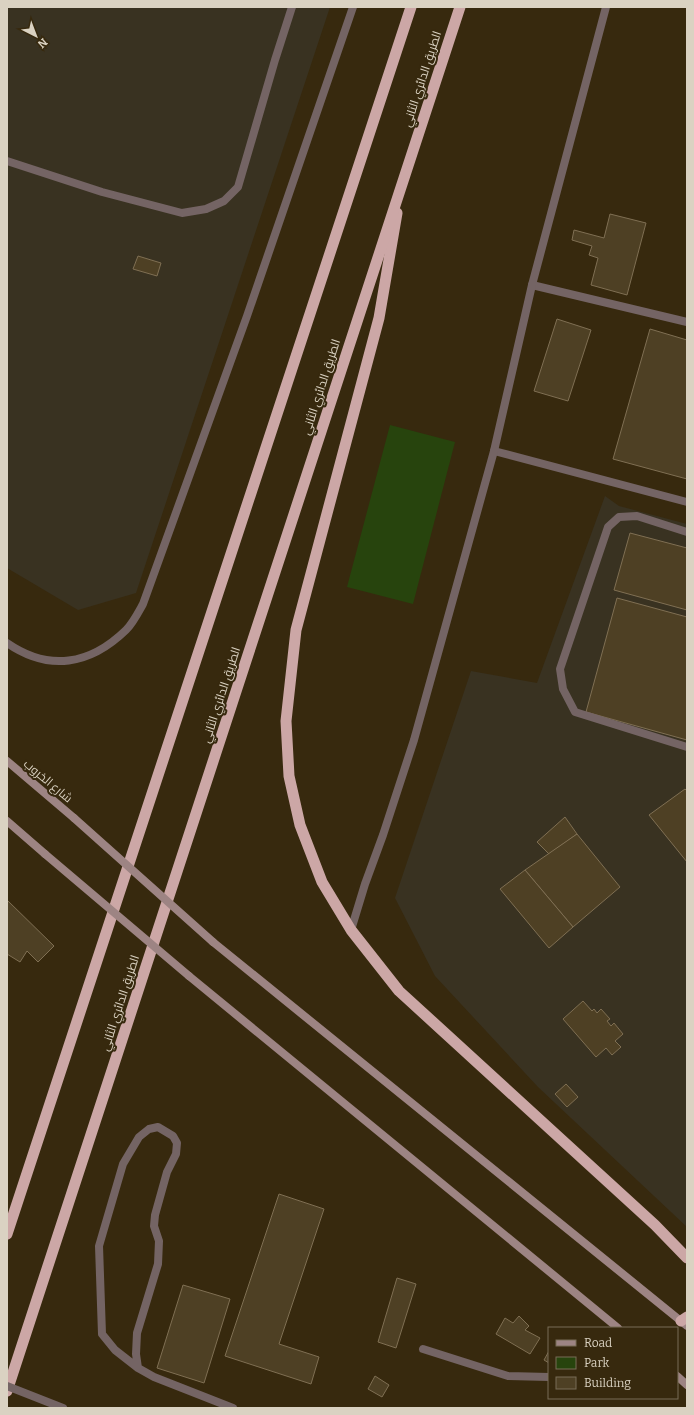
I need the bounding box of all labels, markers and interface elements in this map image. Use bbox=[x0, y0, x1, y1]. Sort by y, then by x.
north arrow bbox=[16, 16, 56, 56]
street label: الطريق الدائري الثاني bbox=[400, 29, 447, 130]
text: N bbox=[34, 35, 50, 51]
street label: الطريق الدائري الثاني bbox=[299, 337, 346, 438]
street label: الطريق الدائري الثاني bbox=[199, 645, 246, 746]
street label: شارع الخروب bbox=[20, 757, 75, 806]
street label: الطريق الدائري الثاني bbox=[98, 953, 145, 1054]
legend bbox=[548, 1327, 678, 1399]
text: Road bbox=[584, 1336, 612, 1350]
text: Park bbox=[584, 1356, 610, 1370]
text: Building bbox=[584, 1376, 631, 1390]

